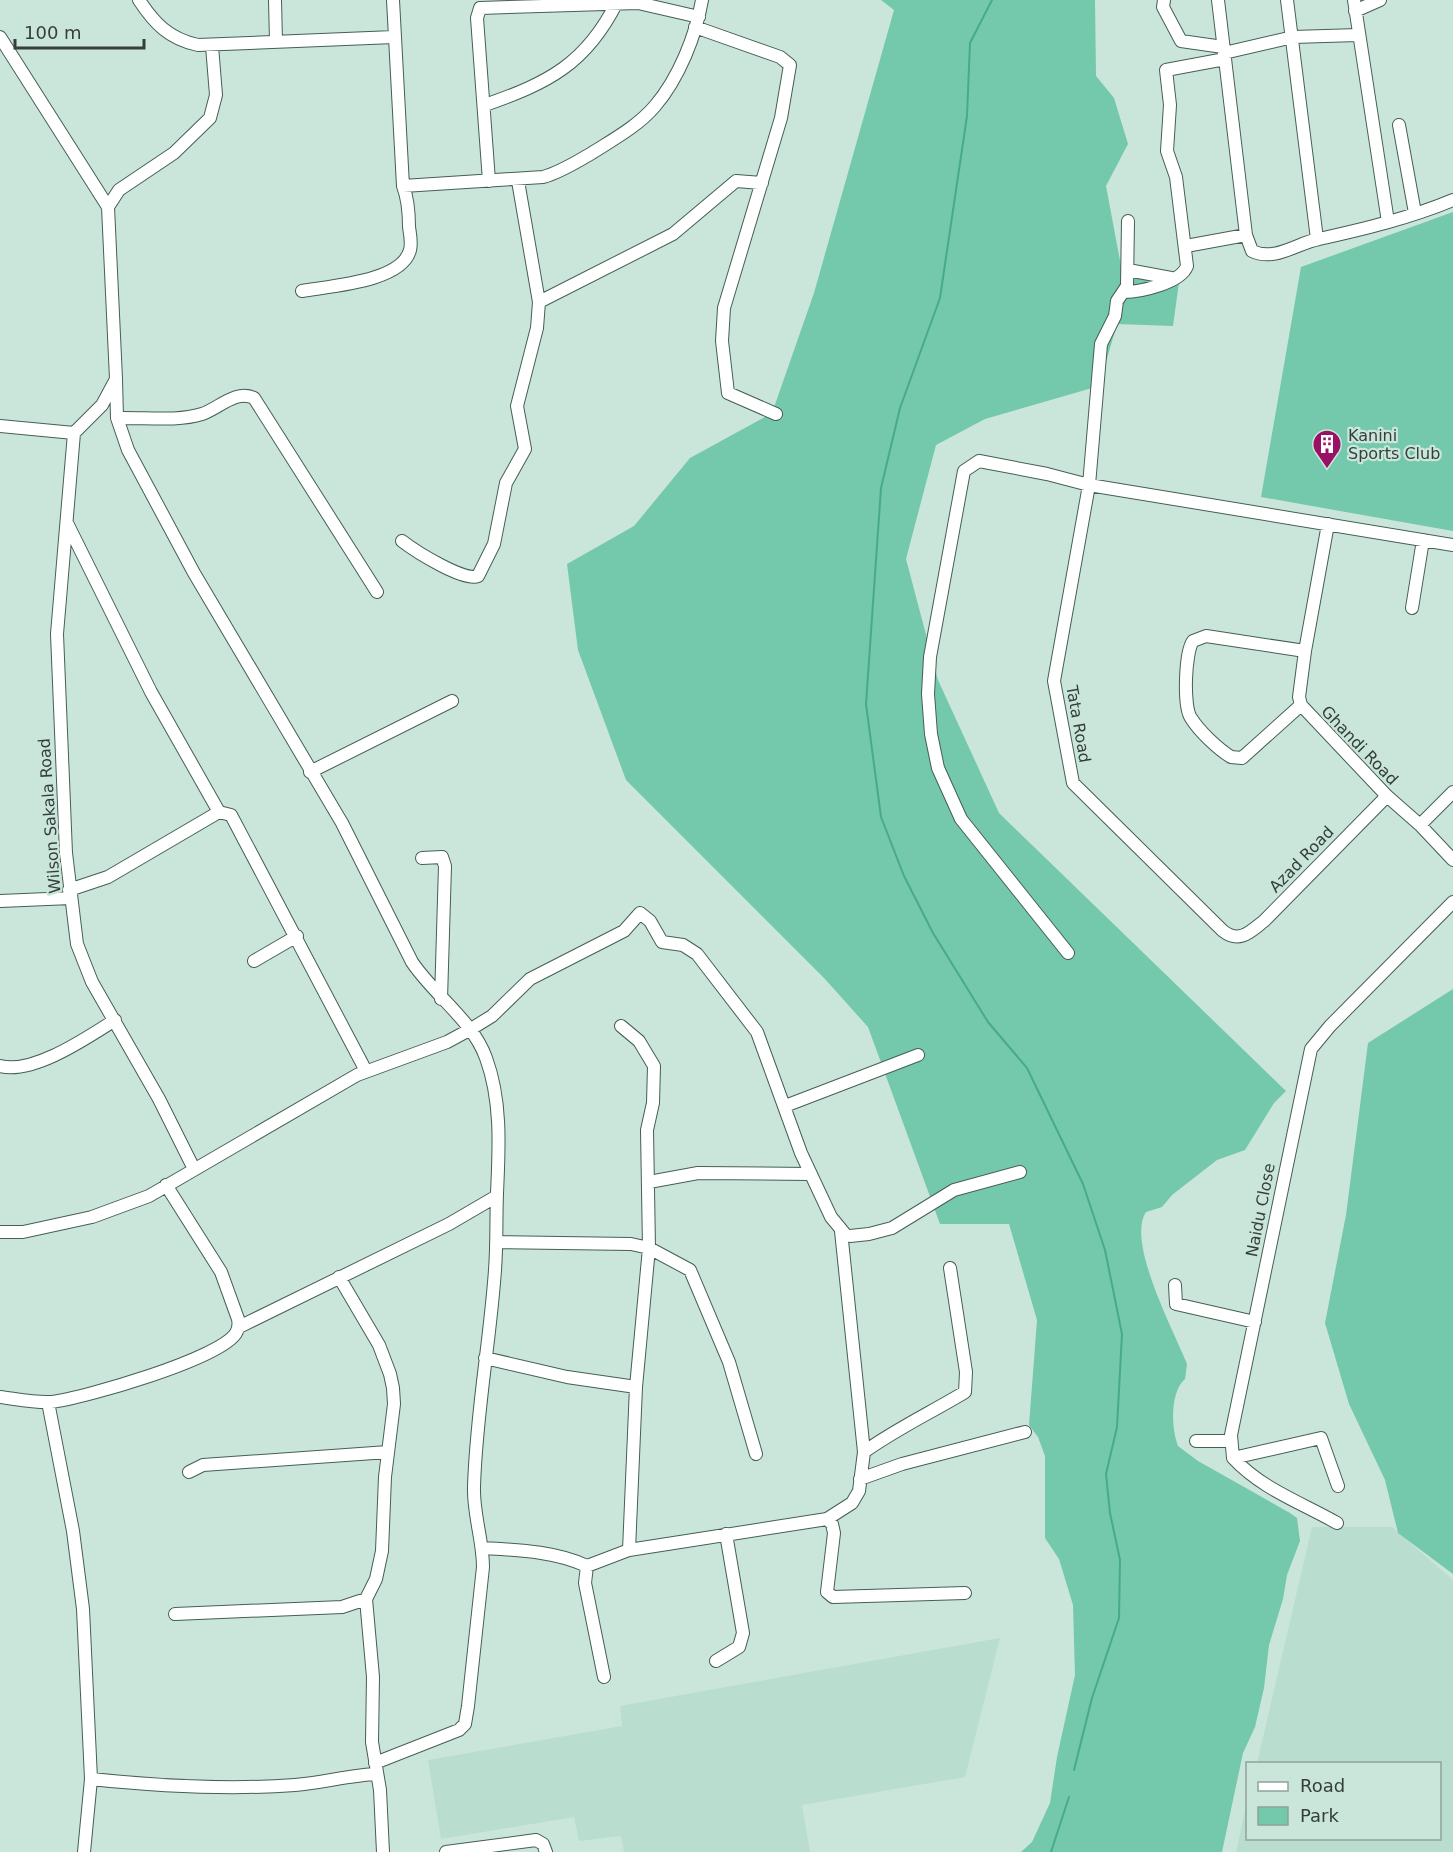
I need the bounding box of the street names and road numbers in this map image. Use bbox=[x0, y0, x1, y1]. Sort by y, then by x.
street label: Tata Road bbox=[1062, 683, 1095, 764]
street label: Ghandi Road bbox=[1317, 702, 1402, 789]
street label: Wilson Sakala Road bbox=[35, 738, 64, 894]
street label: Azad Road bbox=[1265, 822, 1338, 896]
street label: Naidu Close bbox=[1242, 1162, 1279, 1259]

